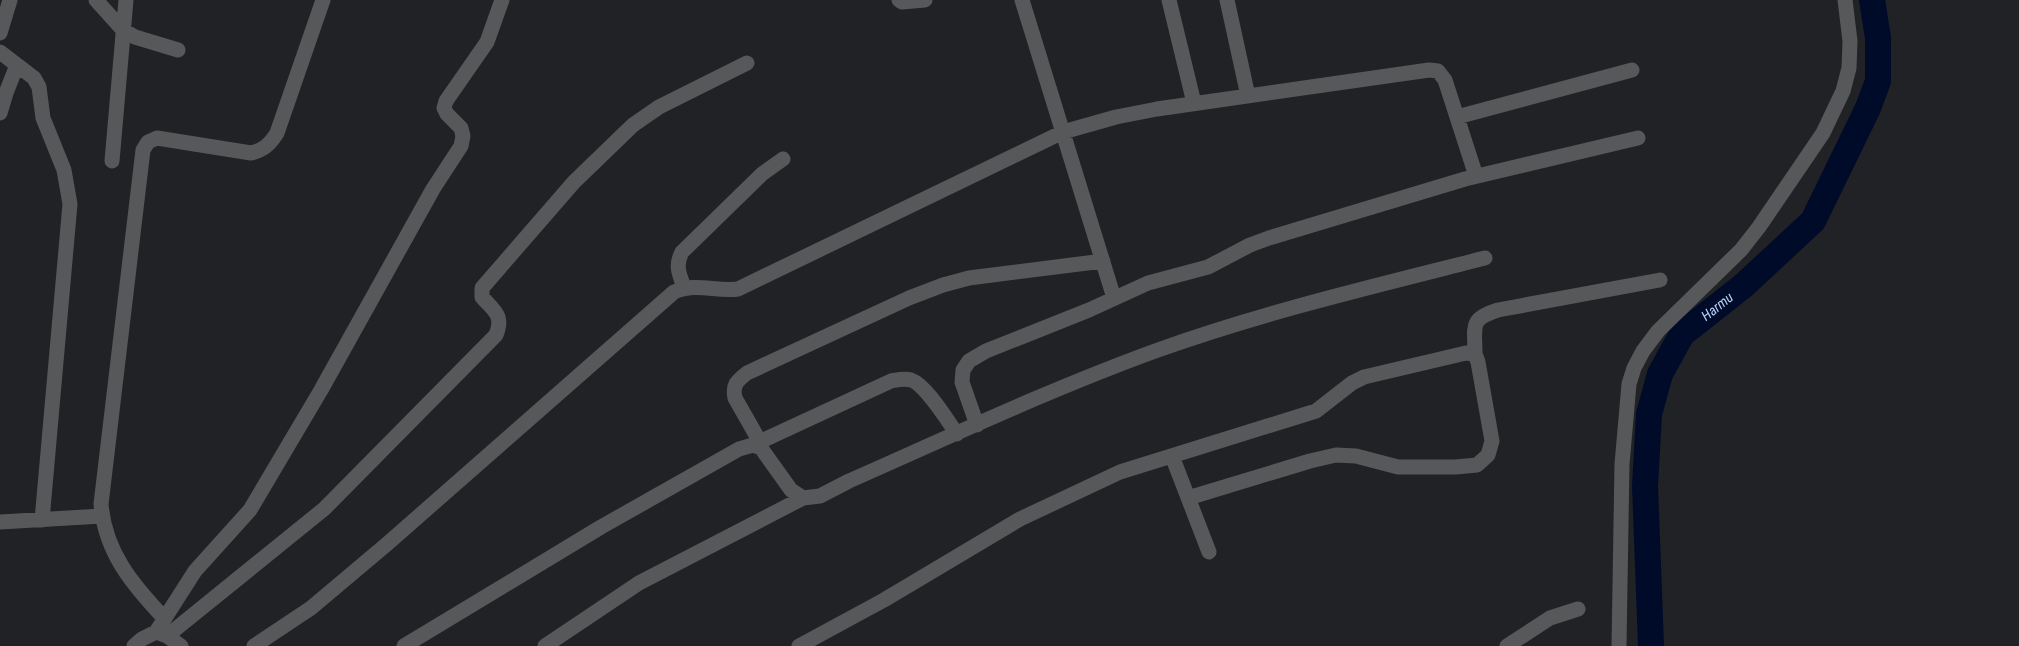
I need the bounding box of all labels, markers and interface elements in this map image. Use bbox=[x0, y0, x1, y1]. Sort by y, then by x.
water label: Harmu bbox=[1698, 289, 1736, 324]

